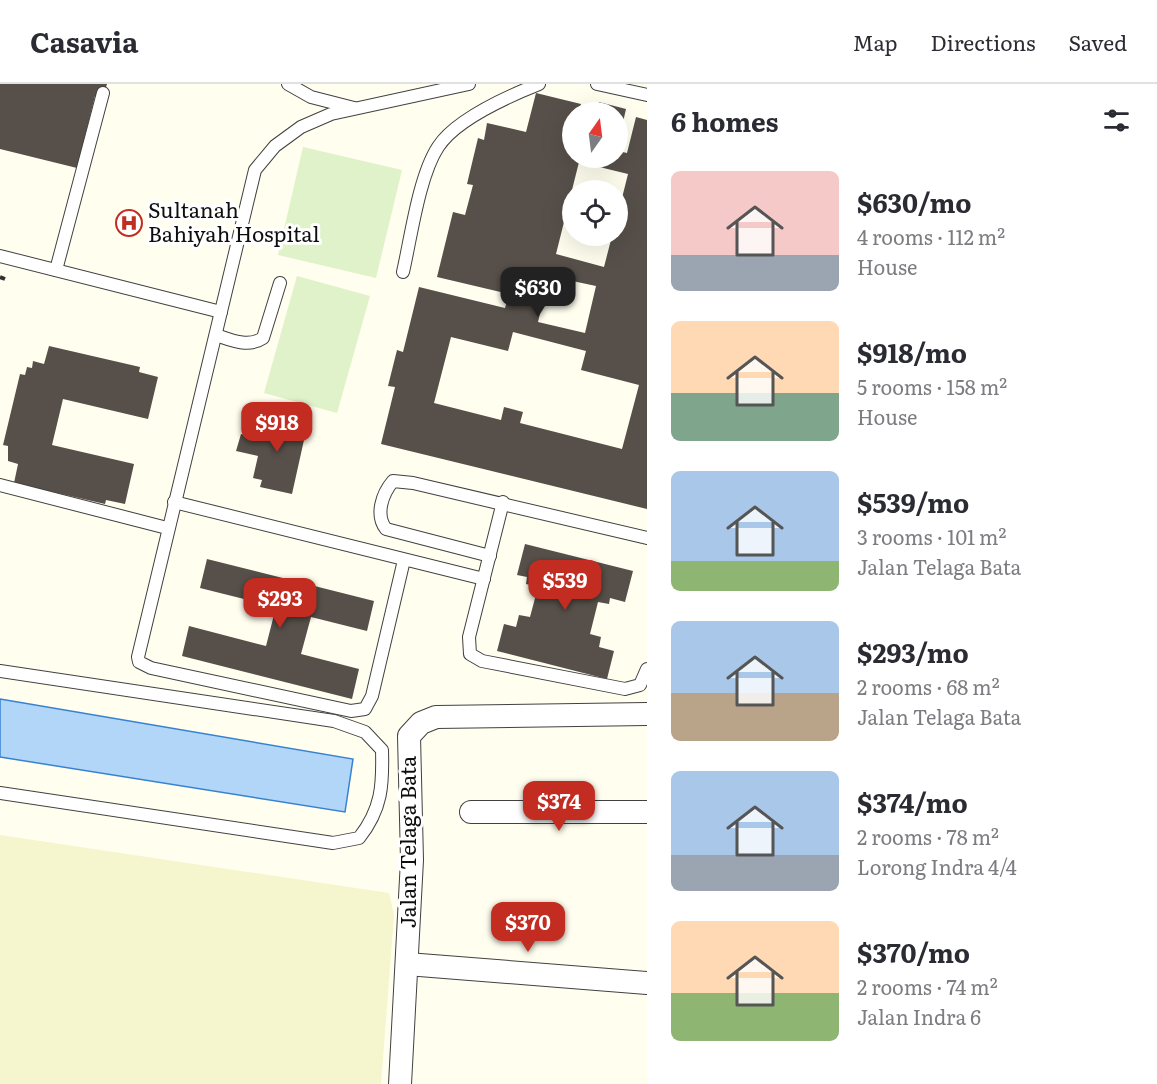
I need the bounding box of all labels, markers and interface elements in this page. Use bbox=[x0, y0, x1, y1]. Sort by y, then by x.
text: Casavia bbox=[30, 20, 139, 62]
text: Map bbox=[853, 26, 898, 57]
text: Directions bbox=[931, 26, 1036, 57]
text: Saved bbox=[1069, 26, 1127, 57]
text: 6 homes bbox=[671, 101, 778, 140]
north arrow bbox=[562, 102, 628, 168]
map controls bbox=[562, 102, 628, 246]
icon: filters bbox=[1100, 104, 1133, 137]
button: locate bbox=[562, 180, 628, 246]
text: $630/mo bbox=[857, 182, 972, 221]
place label: Sultanah Bahiyah Hospital bbox=[148, 193, 320, 248]
icon: home bbox=[719, 195, 791, 267]
hospital icon: Sultanah Bahiyah Hospital bbox=[114, 208, 144, 238]
text: 4 rooms · 112 m² bbox=[857, 221, 1005, 251]
text: House bbox=[857, 251, 917, 281]
pin: $630 bbox=[502, 267, 574, 318]
text: $630 bbox=[515, 271, 561, 301]
text: $918/mo bbox=[857, 332, 967, 371]
icon: home bbox=[719, 345, 791, 417]
text: 5 rooms · 158 m² bbox=[857, 371, 1007, 401]
text: House bbox=[857, 401, 917, 431]
pin: $918 bbox=[241, 402, 313, 453]
text: $918 bbox=[255, 406, 299, 436]
text: $539/mo bbox=[857, 482, 969, 521]
icon: home bbox=[719, 495, 791, 567]
text: 3 rooms · 101 m² bbox=[857, 521, 1006, 551]
text: Jalan Telaga Bata bbox=[857, 551, 1021, 581]
pin: $539 bbox=[529, 560, 601, 611]
text: $539 bbox=[542, 564, 588, 594]
pin: $293 bbox=[244, 578, 316, 629]
text: $293 bbox=[257, 582, 303, 612]
text: $293/mo bbox=[857, 632, 969, 671]
icon: home bbox=[719, 645, 791, 717]
text: 2 rooms · 68 m² bbox=[857, 671, 1000, 701]
text: Jalan Telaga Bata bbox=[857, 701, 1021, 731]
street label: Jalan Telaga Bata bbox=[391, 755, 422, 928]
pin: $374 bbox=[523, 781, 595, 832]
text: $374/mo bbox=[857, 782, 968, 821]
text: $374 bbox=[537, 785, 581, 815]
icon: home bbox=[719, 795, 791, 867]
text: 2 rooms · 78 m² bbox=[857, 821, 999, 851]
text: Lorong Indra 4/4 bbox=[857, 851, 1017, 881]
pin: $370 bbox=[492, 902, 564, 953]
text: $370 bbox=[505, 906, 551, 936]
text: $370/mo bbox=[857, 932, 970, 971]
icon: home bbox=[719, 945, 791, 1017]
text: 2 rooms · 74 m² bbox=[857, 971, 998, 1001]
text: Jalan Indra 6 bbox=[857, 1001, 981, 1031]

